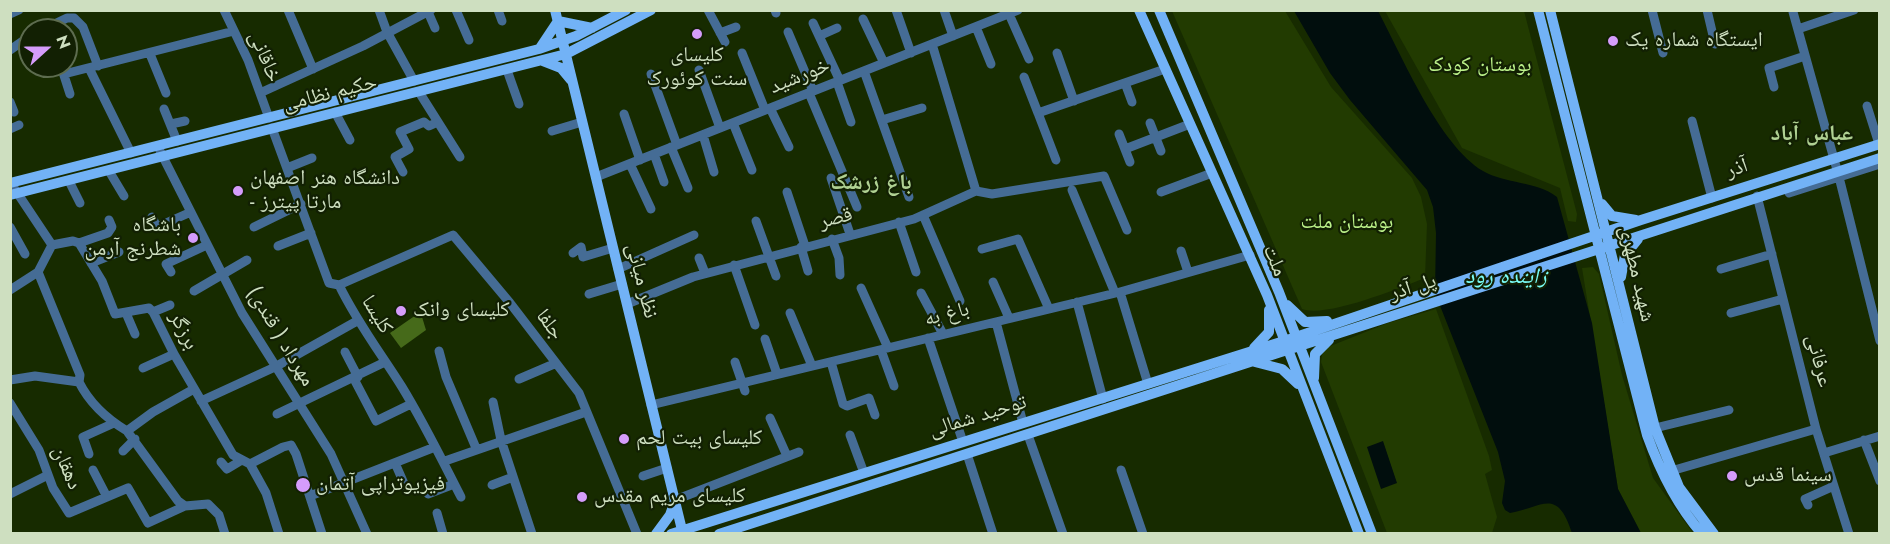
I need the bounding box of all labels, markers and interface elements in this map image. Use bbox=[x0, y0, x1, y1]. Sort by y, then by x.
north arrow bbox=[18, 18, 78, 78]
marker: کلیسای سنت کوئورک bbox=[690, 27, 704, 41]
street label: خاقانی bbox=[242, 28, 286, 86]
place label: ایستگاه شماره یک bbox=[1625, 28, 1763, 54]
text: N bbox=[50, 32, 76, 52]
marker: ایستگاه شماره یک bbox=[1606, 34, 1620, 48]
place label: کلیسای سنت کوئورک bbox=[647, 43, 747, 93]
park label: بوستان کودک bbox=[1428, 53, 1532, 79]
street label: خورشید bbox=[766, 54, 834, 100]
street label: حکیم نظامی bbox=[280, 70, 380, 118]
district label: عباس آباد bbox=[1771, 122, 1853, 148]
street label: آذر bbox=[1723, 154, 1751, 184]
place label: دانشگاه هنر اصفهان - مارتا پیترز bbox=[250, 166, 400, 216]
district label: باغ زرشک bbox=[830, 171, 912, 197]
marker: دانشگاه هنر اصفهان - مارتا پیترز bbox=[231, 184, 245, 198]
street label: قصر bbox=[816, 202, 856, 236]
park label: بوستان ملت bbox=[1301, 210, 1393, 236]
place label: باشگاه شطرنج آرمن bbox=[84, 213, 181, 263]
street label: شهید مطهری bbox=[1613, 223, 1659, 325]
marker: باشگاه شطرنج آرمن bbox=[186, 231, 200, 245]
street label: نظر میانی bbox=[620, 241, 662, 321]
street label: ملت bbox=[1256, 241, 1292, 281]
water label: زاینده رود bbox=[1465, 265, 1547, 291]
street label: پل آذر bbox=[1387, 269, 1439, 307]
street label: مهرداد ( قندی) bbox=[240, 283, 320, 391]
street label: کلیسا bbox=[355, 291, 397, 339]
street label: باغ به bbox=[922, 297, 972, 333]
place label: کلیسای وانک bbox=[413, 298, 510, 324]
marker: کلیسای وانک bbox=[394, 304, 408, 318]
street label: جلفا bbox=[529, 305, 569, 345]
street label: برزگر bbox=[163, 308, 203, 354]
street label: عرفانی bbox=[1799, 332, 1837, 390]
street label: توحید شمالی bbox=[926, 390, 1030, 444]
place label: کلیسای بیت لحم bbox=[636, 426, 762, 452]
marker: کلیسای بیت لحم bbox=[617, 432, 631, 446]
street label: دهقان bbox=[46, 442, 86, 494]
place label: سینما قدس bbox=[1744, 463, 1832, 489]
marker: سینما قدس bbox=[1725, 469, 1739, 483]
place label: فیزیوتراپی آتمان bbox=[316, 472, 445, 498]
marker: فیزیوتراپی آتمان bbox=[294, 476, 312, 494]
place label: کلیسای مریم مقدس bbox=[594, 484, 746, 510]
marker: کلیسای مریم مقدس bbox=[575, 490, 589, 504]

